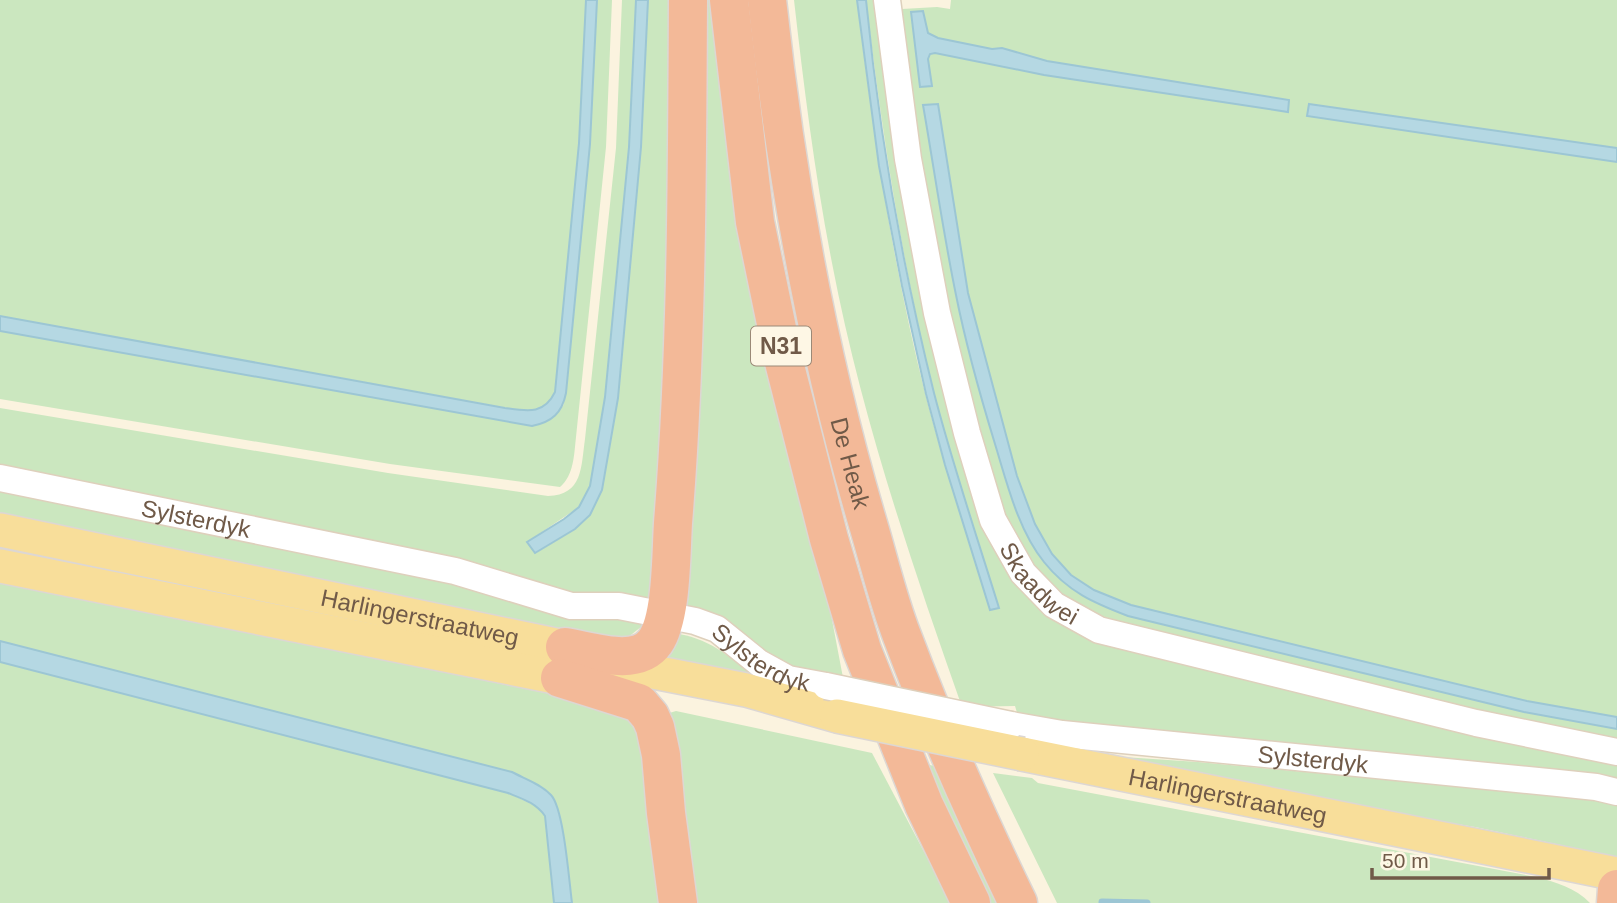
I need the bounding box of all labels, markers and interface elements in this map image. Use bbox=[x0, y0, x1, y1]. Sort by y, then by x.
road number: N31 bbox=[751, 326, 811, 366]
street label: De Heak bbox=[826, 414, 877, 513]
street label: Sylsterdyk bbox=[139, 494, 254, 543]
street label: Skaadwei bbox=[995, 537, 1083, 629]
street label: Harlingerstraatweg bbox=[319, 583, 522, 651]
street label: Sylsterdyk bbox=[707, 617, 813, 696]
street label: Sylsterdyk bbox=[1257, 740, 1370, 778]
street label: Harlingerstraatweg bbox=[1126, 762, 1329, 829]
scale bar bbox=[1372, 836, 1549, 880]
text: 50 m bbox=[1382, 849, 1429, 872]

